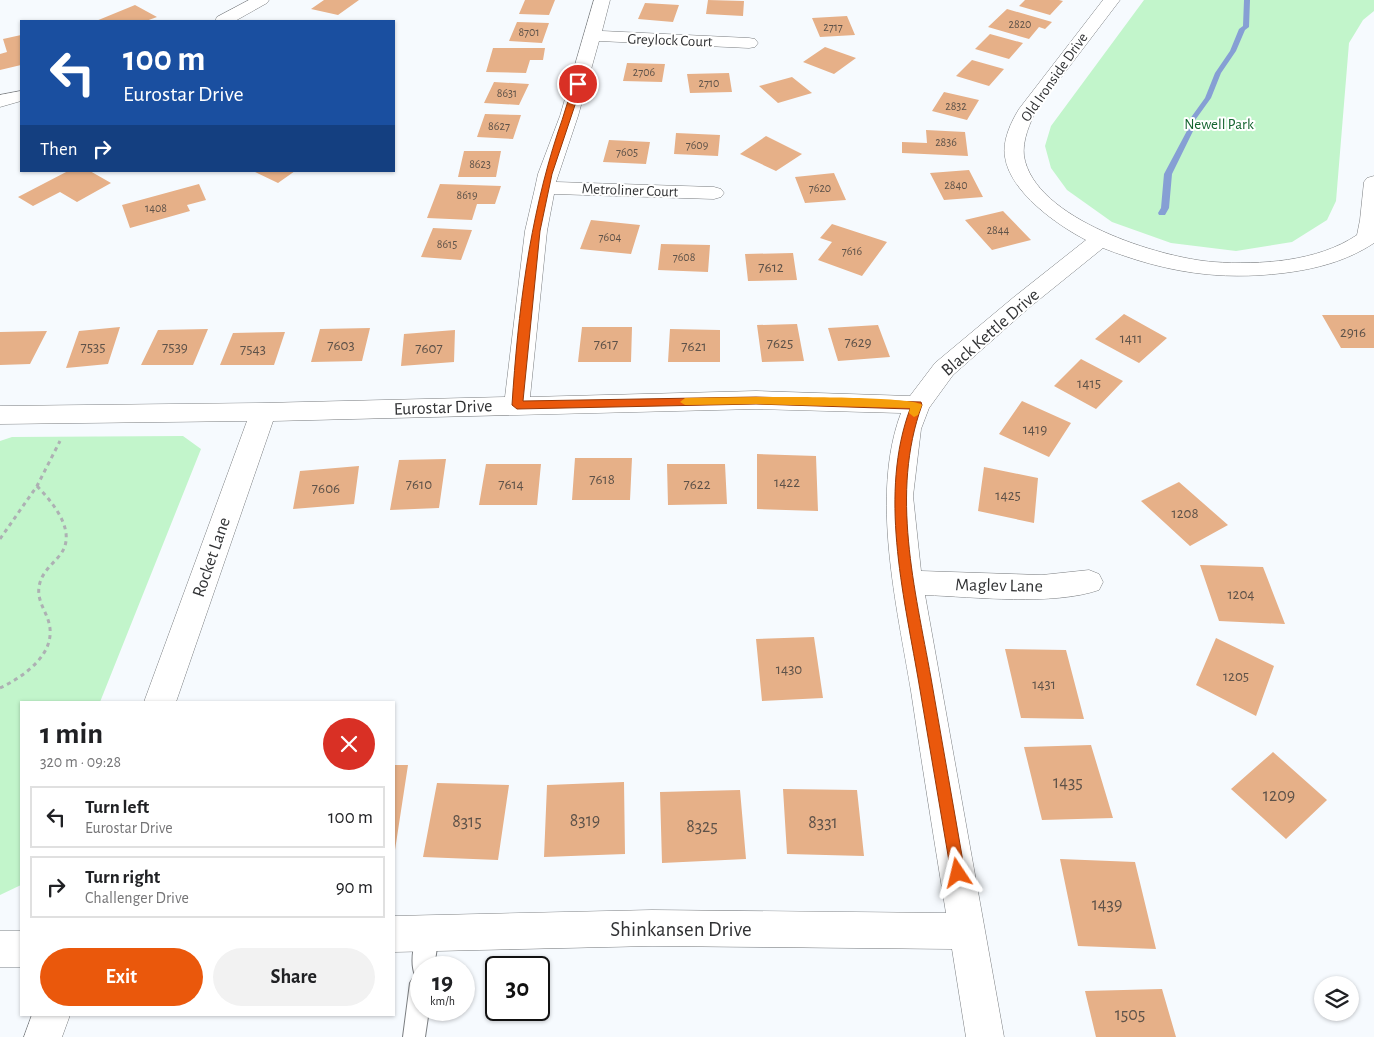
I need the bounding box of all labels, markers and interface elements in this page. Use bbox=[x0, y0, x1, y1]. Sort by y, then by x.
house number: 2820 bbox=[1009, 18, 1031, 30]
house number: 2717 bbox=[823, 21, 843, 33]
house number: 8701 bbox=[518, 26, 540, 38]
street label: Old Ironside Drive bbox=[1018, 30, 1091, 124]
street label: Greylock Court bbox=[627, 32, 713, 49]
icon: left bbox=[40, 40, 105, 105]
text: 100 m bbox=[123, 42, 206, 77]
pin bbox=[557, 63, 599, 105]
house number: 2706 bbox=[633, 66, 656, 78]
icon: arrive bbox=[564, 70, 592, 98]
house number: 2710 bbox=[699, 77, 719, 89]
text: Eurostar Drive bbox=[123, 83, 244, 105]
house number: 8631 bbox=[497, 87, 517, 99]
house number: 2832 bbox=[945, 100, 967, 112]
park label: Newell Park bbox=[1184, 117, 1254, 132]
house number: 8627 bbox=[488, 120, 510, 132]
icon: right bbox=[88, 135, 116, 163]
house number: 2836 bbox=[935, 136, 957, 148]
house number: 7609 bbox=[686, 139, 709, 151]
text: Then bbox=[40, 140, 78, 159]
house number: 7605 bbox=[616, 146, 638, 158]
house number: 8623 bbox=[469, 158, 491, 170]
house number: 2840 bbox=[944, 179, 968, 191]
street label: Metroliner Court bbox=[581, 181, 679, 200]
house number: 7620 bbox=[809, 182, 831, 194]
house number: 8619 bbox=[456, 189, 478, 201]
house number: 1408 bbox=[145, 202, 167, 214]
house number: 2844 bbox=[987, 224, 1010, 236]
house number: 7604 bbox=[599, 231, 622, 243]
house number: 8615 bbox=[437, 238, 457, 250]
house number: 7616 bbox=[842, 245, 863, 257]
house number: 7608 bbox=[673, 251, 696, 263]
house number: 7612 bbox=[758, 260, 784, 275]
street label: Black Kettle Drive bbox=[938, 286, 1043, 380]
house number: 2916 bbox=[1340, 325, 1366, 340]
house number: 1411 bbox=[1120, 331, 1142, 346]
house number: 7629 bbox=[844, 335, 872, 350]
house number: 7625 bbox=[767, 336, 793, 351]
house number: 7617 bbox=[594, 337, 618, 352]
house number: 7603 bbox=[327, 338, 355, 353]
house number: 7621 bbox=[681, 339, 707, 354]
house number: 7535 bbox=[81, 340, 105, 355]
house number: 7539 bbox=[162, 340, 188, 355]
house number: 7607 bbox=[415, 341, 443, 356]
house number: 7543 bbox=[240, 342, 266, 357]
house number: 1415 bbox=[1077, 376, 1101, 391]
street label: Eurostar Drive bbox=[393, 397, 493, 419]
house number: 1419 bbox=[1023, 422, 1047, 437]
house number: 7618 bbox=[589, 472, 615, 487]
house number: 1422 bbox=[774, 475, 800, 490]
house number: 7610 bbox=[406, 477, 432, 492]
house number: 7614 bbox=[498, 477, 524, 492]
house number: 7622 bbox=[684, 477, 711, 492]
house number: 7606 bbox=[312, 481, 340, 496]
house number: 1425 bbox=[995, 488, 1021, 503]
house number: 1208 bbox=[1171, 506, 1199, 521]
street label: Rocket Lane bbox=[190, 515, 234, 600]
street label: Maglev Lane bbox=[955, 576, 1043, 596]
house number: 1204 bbox=[1227, 587, 1255, 602]
house number: 1430 bbox=[776, 662, 802, 677]
house number: 1205 bbox=[1223, 669, 1249, 684]
house number: 1431 bbox=[1032, 677, 1056, 692]
button: close bbox=[323, 718, 375, 770]
text: 1 min bbox=[40, 719, 103, 749]
text: 320 m · 09:28 bbox=[40, 754, 121, 770]
house number: 1435 bbox=[1053, 774, 1083, 792]
house number: 1209 bbox=[1263, 787, 1295, 805]
text: Turn left bbox=[85, 798, 149, 817]
icon: left bbox=[42, 803, 70, 831]
text: 100 m bbox=[328, 808, 373, 827]
house number: 8319 bbox=[570, 812, 600, 830]
house number: 8315 bbox=[452, 813, 482, 831]
house number: 8331 bbox=[808, 814, 838, 832]
house number: 8325 bbox=[686, 818, 718, 836]
text: Eurostar Drive bbox=[85, 820, 173, 836]
position arrow bbox=[931, 846, 983, 898]
text: Turn right bbox=[85, 868, 160, 887]
icon: right bbox=[42, 873, 70, 901]
text: 90 m bbox=[336, 878, 373, 897]
text: Challenger Drive bbox=[85, 890, 189, 906]
house number: 1439 bbox=[1092, 896, 1122, 914]
street label: Shinkansen Drive bbox=[610, 919, 752, 940]
button: Exit bbox=[40, 948, 203, 1006]
button: Share bbox=[213, 948, 375, 1006]
speed limit sign: 30 bbox=[485, 956, 550, 1021]
text: 19 bbox=[432, 970, 453, 995]
map controls bbox=[1314, 976, 1359, 1021]
button: layers bbox=[1314, 976, 1359, 1021]
text: km/h bbox=[430, 995, 455, 1007]
house number: 1505 bbox=[1115, 1006, 1145, 1024]

